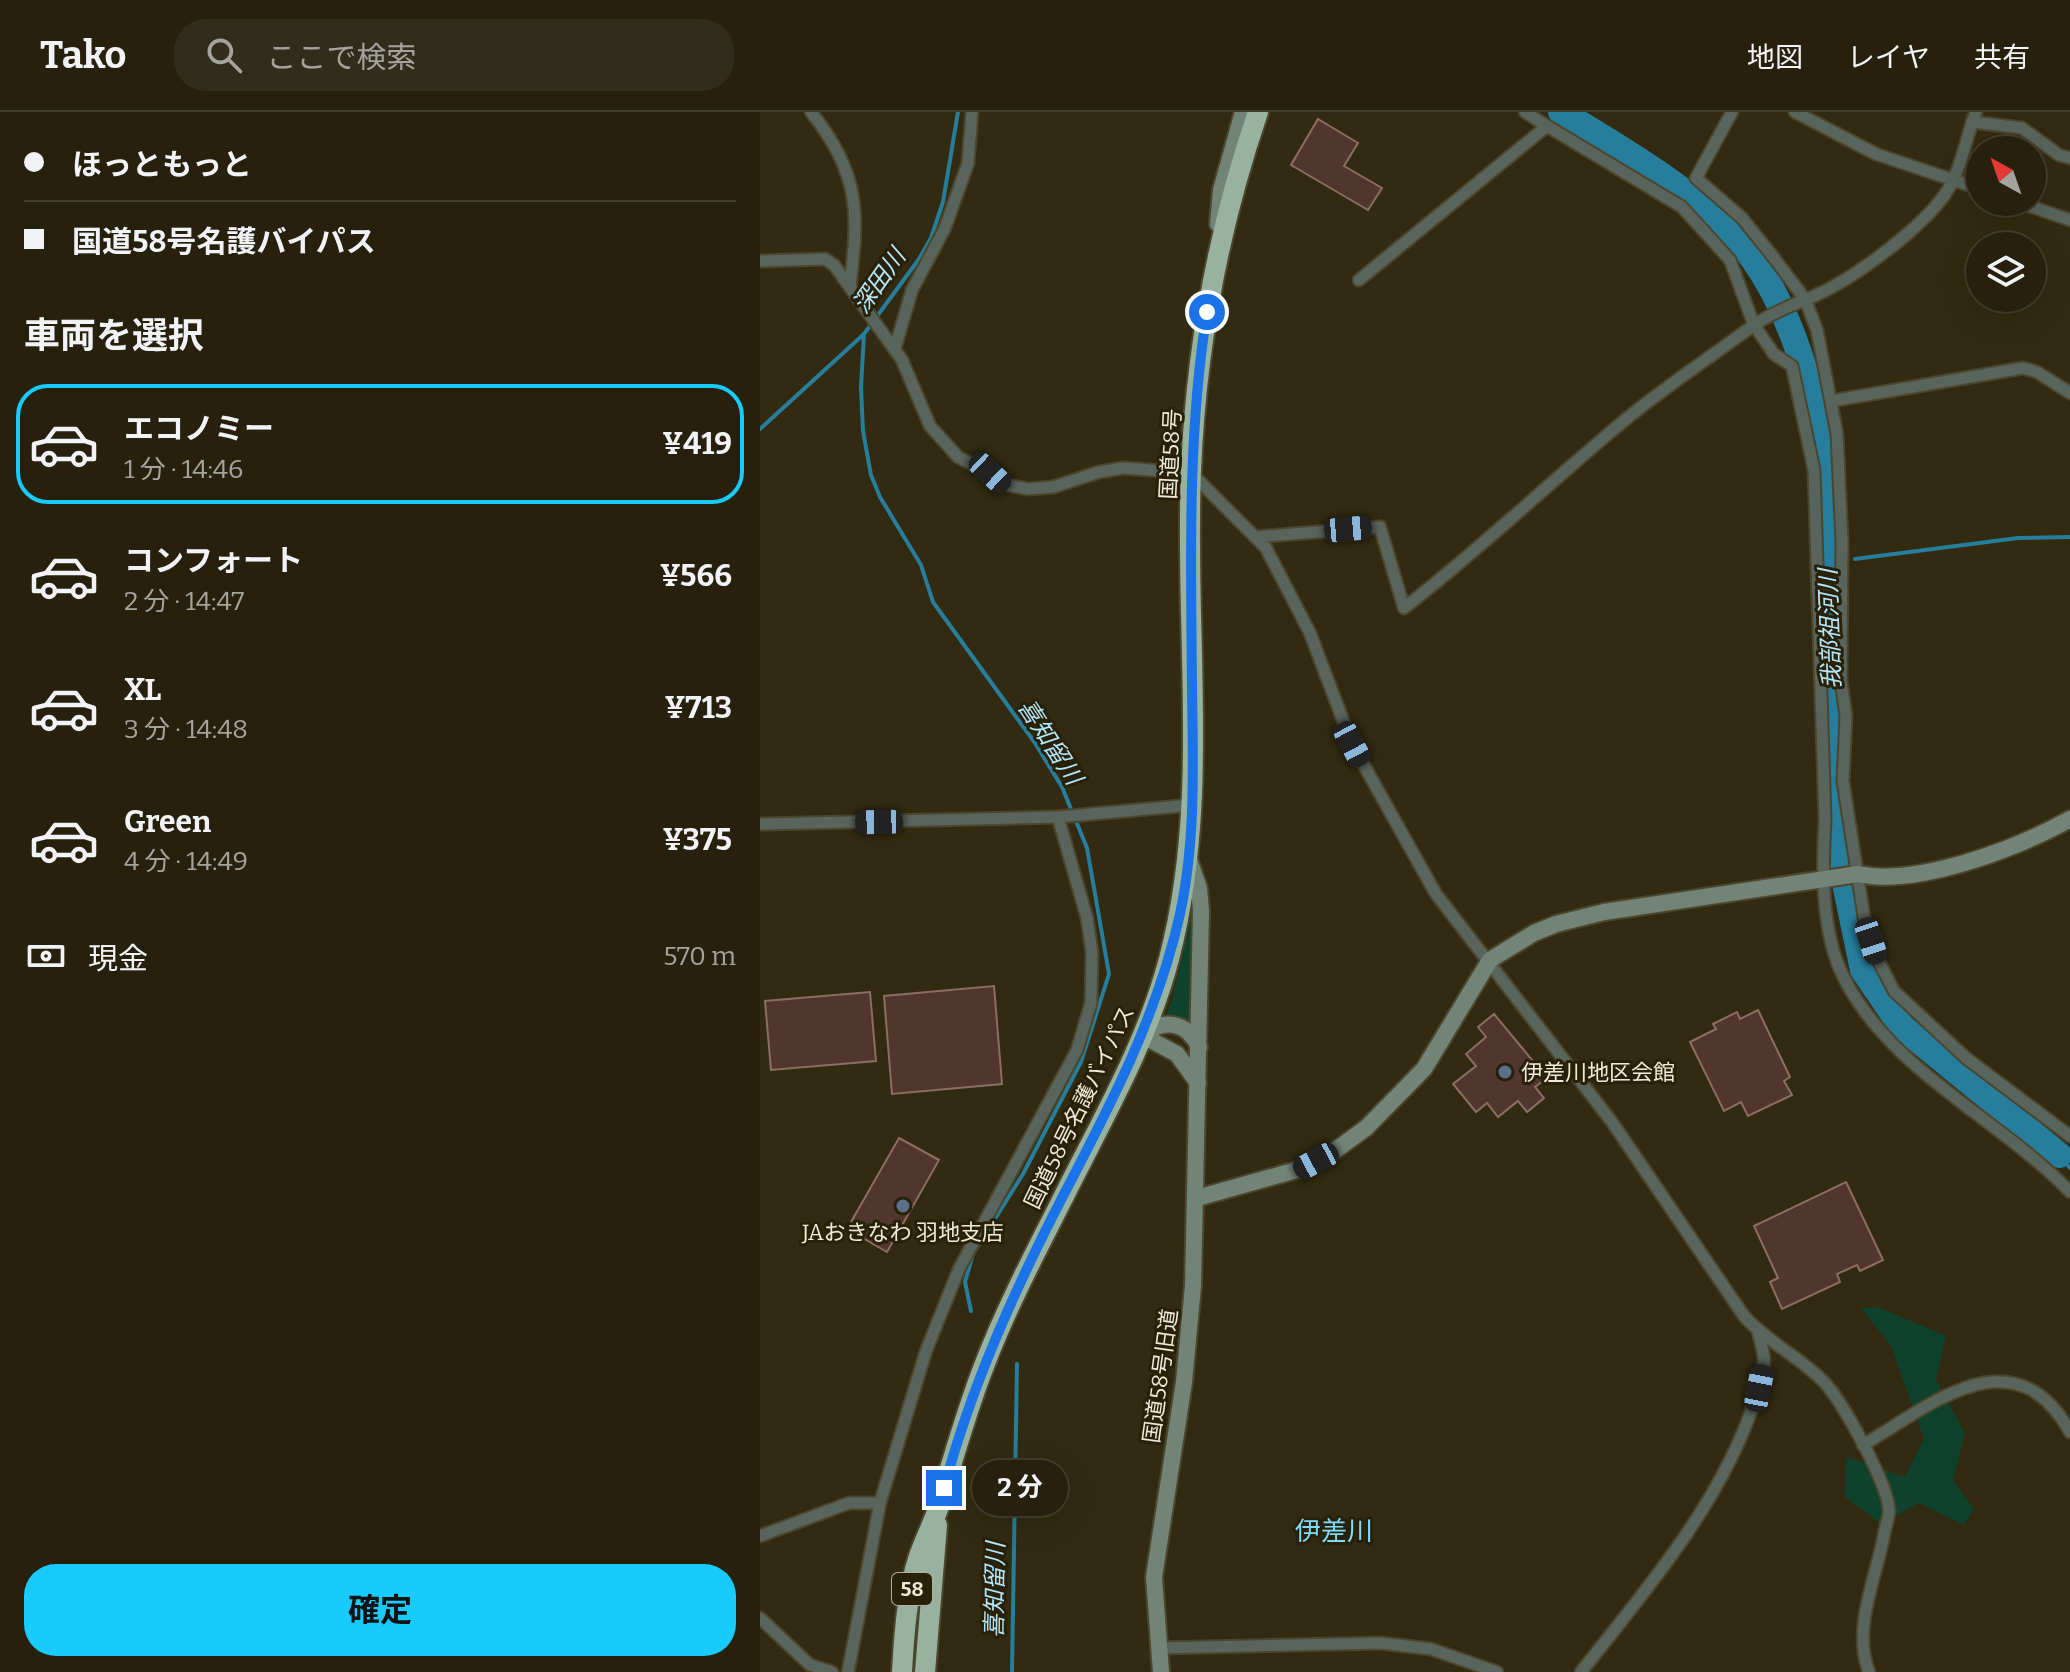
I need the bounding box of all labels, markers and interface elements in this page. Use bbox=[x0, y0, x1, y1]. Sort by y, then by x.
search box bbox=[174, 19, 734, 91]
text: Tako bbox=[40, 32, 126, 78]
icon: search bbox=[202, 33, 246, 77]
text: ここで検索 bbox=[266, 40, 416, 76]
text: 地図 bbox=[1747, 41, 1803, 74]
text: レイヤ bbox=[1847, 41, 1930, 74]
text: 共有 bbox=[1974, 41, 2030, 74]
north arrow bbox=[1966, 136, 2046, 216]
map controls bbox=[1966, 136, 2046, 312]
text: ほっともっと bbox=[72, 147, 252, 183]
text: 国道58号名護バイパス bbox=[72, 224, 376, 260]
button: layers bbox=[1966, 232, 2046, 312]
water label: 深田川 bbox=[847, 241, 913, 319]
route start bbox=[1189, 294, 1225, 330]
text: 車両を選択 bbox=[24, 314, 204, 358]
icon: car bbox=[28, 408, 100, 480]
street label: 国道58号 bbox=[1155, 408, 1186, 500]
text: エコノミー bbox=[124, 411, 274, 447]
text: ¥419 bbox=[662, 426, 732, 462]
car bbox=[964, 448, 1016, 498]
text: 1 分 · 14:46 bbox=[124, 454, 243, 485]
car bbox=[1323, 515, 1373, 543]
icon: car bbox=[28, 540, 100, 612]
text: コンフォート bbox=[124, 543, 303, 579]
text: ¥566 bbox=[660, 558, 732, 594]
water label: 我部祖河川 bbox=[1814, 566, 1846, 689]
text: 2 分 · 14:47 bbox=[124, 586, 244, 617]
icon: car bbox=[28, 672, 100, 744]
text: XL bbox=[124, 672, 161, 708]
text: ¥713 bbox=[665, 690, 732, 726]
water label: 喜知留川 bbox=[1012, 694, 1090, 792]
text: 3 分 · 14:48 bbox=[124, 714, 248, 745]
car bbox=[1330, 717, 1374, 771]
icon: car bbox=[28, 804, 100, 876]
text: Green bbox=[124, 804, 211, 840]
car bbox=[855, 810, 903, 834]
text: ¥375 bbox=[662, 822, 732, 858]
text: 4 分 · 14:49 bbox=[124, 846, 248, 877]
car bbox=[1852, 914, 1890, 968]
icon: cash bbox=[24, 934, 68, 978]
text: 現金 bbox=[88, 941, 148, 977]
text: 570 m bbox=[663, 941, 736, 972]
street label: 国道58号名護バイパス bbox=[1019, 1001, 1140, 1213]
place label: 伊差川地区会館 bbox=[1521, 1059, 1675, 1086]
marker: 伊差川地区会館 bbox=[1496, 1063, 1514, 1081]
car bbox=[1289, 1139, 1343, 1183]
marker: JAおきなわ 羽地支店 bbox=[894, 1197, 912, 1215]
place label: JAおきなわ 羽地支店 bbox=[801, 1219, 1004, 1246]
street label: 国道58号旧道 bbox=[1138, 1307, 1183, 1445]
car bbox=[1743, 1362, 1775, 1414]
callout: 2 分 bbox=[972, 1460, 1068, 1516]
route end bbox=[926, 1470, 962, 1506]
text: 2 分 bbox=[997, 1472, 1043, 1503]
district label: 伊差川 bbox=[1295, 1516, 1373, 1547]
water label: 喜知留川 bbox=[980, 1539, 1010, 1638]
button: 確定 bbox=[24, 1564, 736, 1656]
road number: 58 bbox=[892, 1573, 932, 1605]

